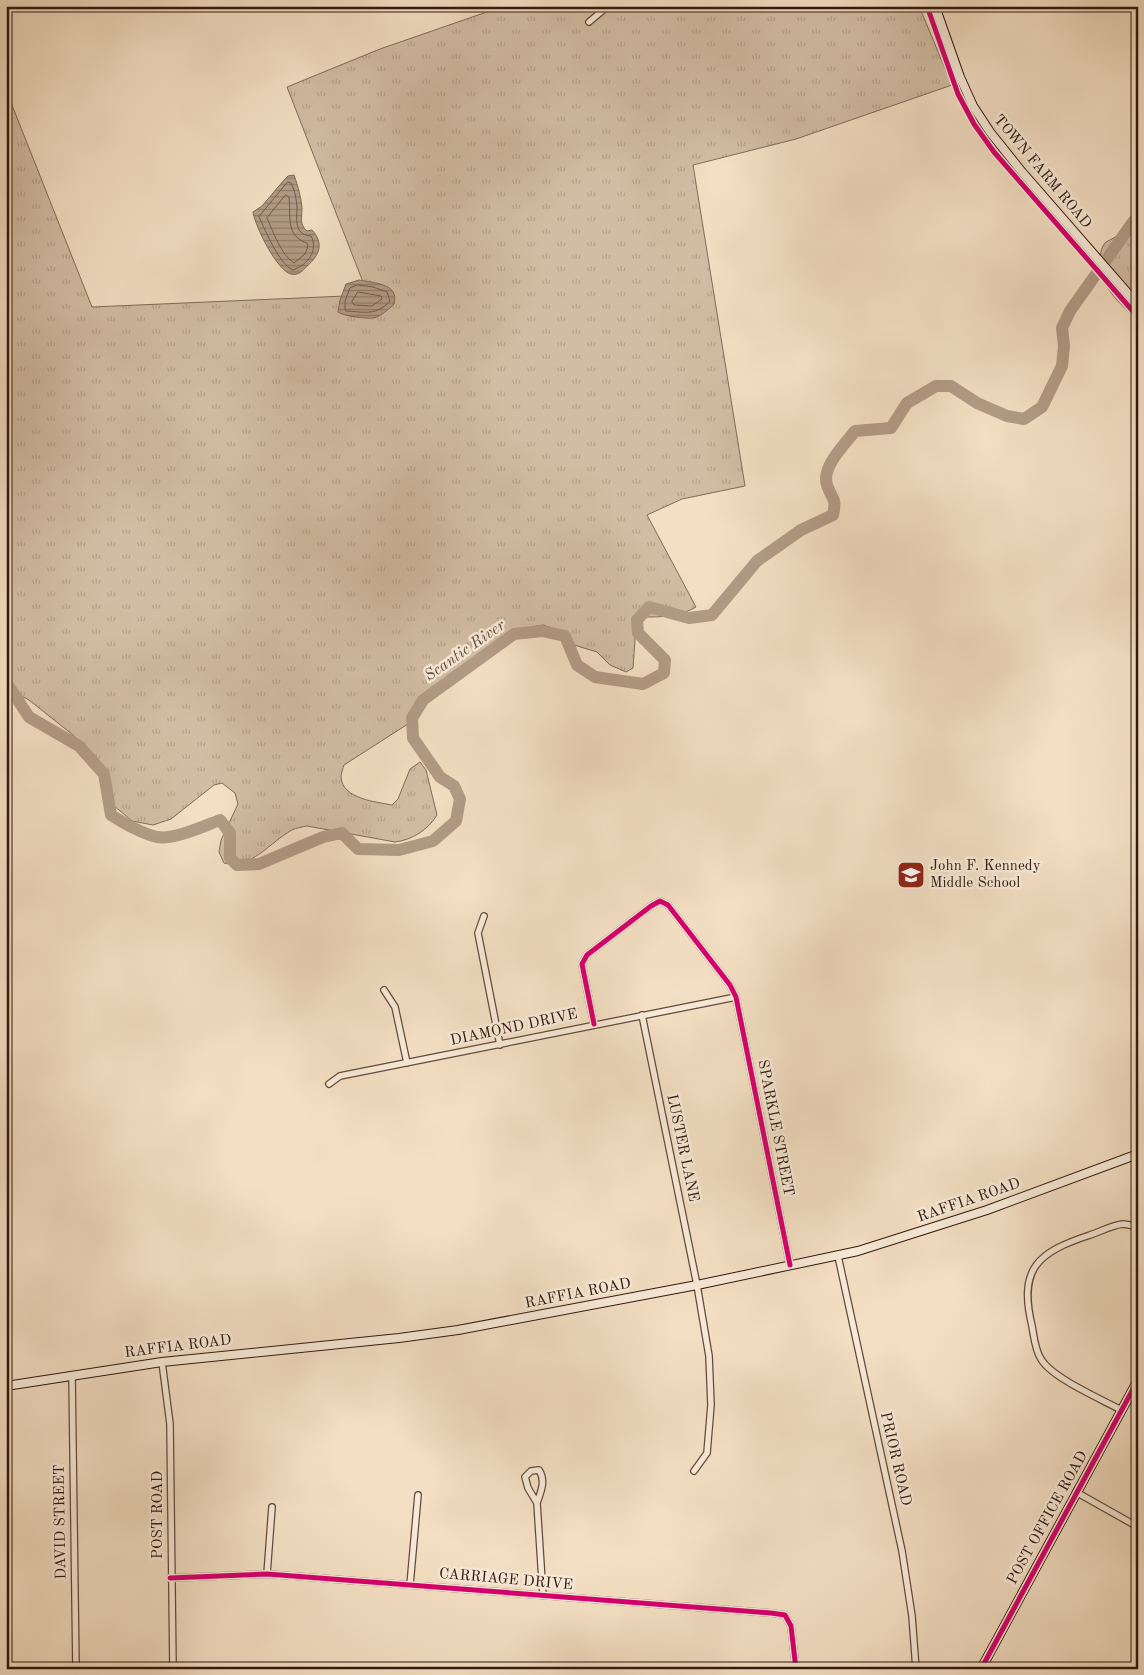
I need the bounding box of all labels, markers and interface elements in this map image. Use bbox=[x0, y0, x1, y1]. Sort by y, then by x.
street label: TOWN FARM ROAD bbox=[990, 112, 1094, 232]
water label: Scantic River bbox=[422, 617, 509, 685]
place label: John F. Kennedy Middle School bbox=[930, 859, 1041, 891]
school or university icon: John F. Kennedy Middle School bbox=[896, 860, 926, 890]
street label: DIAMOND DRIVE bbox=[449, 1007, 579, 1049]
street label: SPARKLE STREET bbox=[754, 1058, 796, 1198]
street label: LUSTER LANE bbox=[663, 1093, 701, 1203]
street label: RAFFIA ROAD bbox=[916, 1176, 1022, 1226]
street label: RAFFIA ROAD bbox=[524, 1276, 632, 1312]
street label: RAFFIA ROAD bbox=[124, 1333, 232, 1361]
street label: PRIOR ROAD bbox=[877, 1411, 913, 1507]
street label: POST OFFICE ROAD bbox=[1005, 1449, 1091, 1587]
street label: DAVID STREET bbox=[52, 1464, 70, 1580]
street label: POST ROAD bbox=[151, 1471, 166, 1559]
street label: CARRIAGE DRIVE bbox=[438, 1567, 574, 1593]

